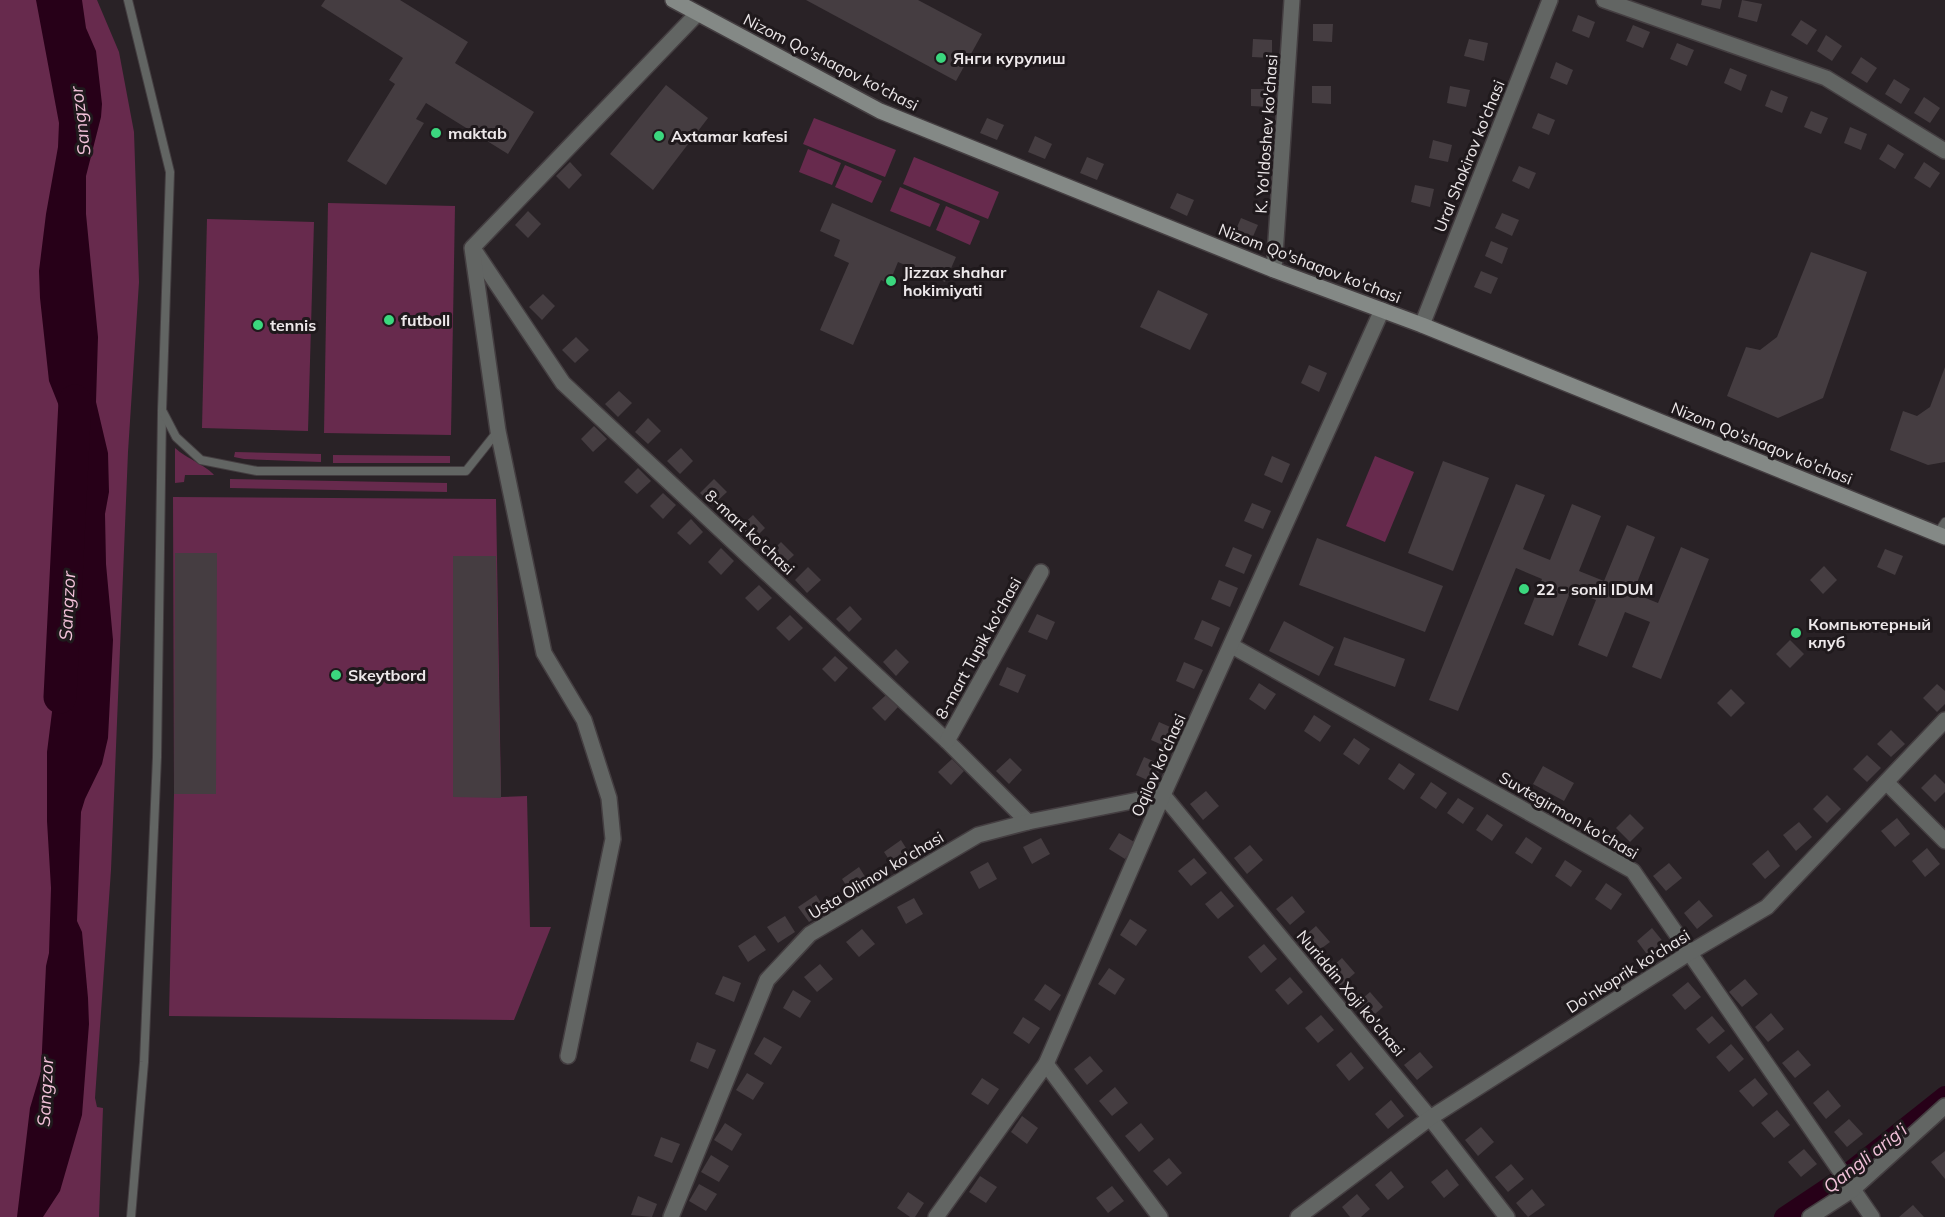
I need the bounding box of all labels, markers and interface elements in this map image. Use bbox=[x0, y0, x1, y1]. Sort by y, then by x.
street label: Nizom Qo'shaqov ko'chasi bbox=[740, 9, 922, 115]
place label: Янги курулиш bbox=[953, 48, 1066, 68]
marker: Янги курулиш bbox=[934, 51, 948, 65]
street label: K. Yo'ldoshev ko'chasi bbox=[1250, 54, 1282, 214]
street label: Ural Shokirov ko'chasi bbox=[1429, 77, 1509, 235]
water label: Sangzor bbox=[64, 84, 96, 157]
place label: maktab bbox=[448, 123, 507, 143]
marker: maktab bbox=[429, 126, 443, 140]
place label: Axtamar kafesi bbox=[671, 126, 788, 146]
marker: Axtamar kafesi bbox=[652, 129, 666, 143]
street label: Nizom Qo'shaqov ko'chasi bbox=[1216, 219, 1404, 307]
place label: Jizzax shahar hokimiyati bbox=[903, 262, 1007, 300]
marker: Jizzax shahar hokimiyati bbox=[884, 274, 898, 288]
place label: futboll bbox=[401, 310, 450, 330]
marker: futboll bbox=[382, 313, 396, 327]
place label: tennis bbox=[270, 315, 316, 335]
marker: tennis bbox=[251, 318, 265, 332]
street label: Nizom Qo'shaqov ko'chasi bbox=[1668, 397, 1856, 489]
street label: 8-mart ko'chasi bbox=[701, 485, 799, 579]
water label: Sangzor bbox=[54, 569, 80, 641]
street label: 8-mart Tupik ko'chasi bbox=[931, 574, 1025, 722]
place label: 22 - sonli IDUM bbox=[1536, 579, 1653, 599]
marker: 22 - sonli IDUM bbox=[1517, 582, 1531, 596]
place label: Компьютерный клуб bbox=[1808, 614, 1931, 652]
marker: Компьютерный клуб bbox=[1789, 626, 1803, 640]
place label: Skeytbord bbox=[348, 665, 426, 685]
marker: Skeytbord bbox=[329, 668, 343, 682]
street label: Oqilov ko'chasi bbox=[1126, 710, 1190, 820]
street label: Suvtegirmon ko'chasi bbox=[1496, 767, 1642, 863]
street label: Usta Olimov ko'chasi bbox=[805, 827, 947, 923]
street label: Do'nkoprik ko'chasi bbox=[1562, 925, 1694, 1017]
street label: Nuriddin Xoji ko'chasi bbox=[1293, 926, 1409, 1060]
water label: Sangzor bbox=[32, 1055, 58, 1127]
water label: Qangli arig'i bbox=[1818, 1118, 1912, 1198]

